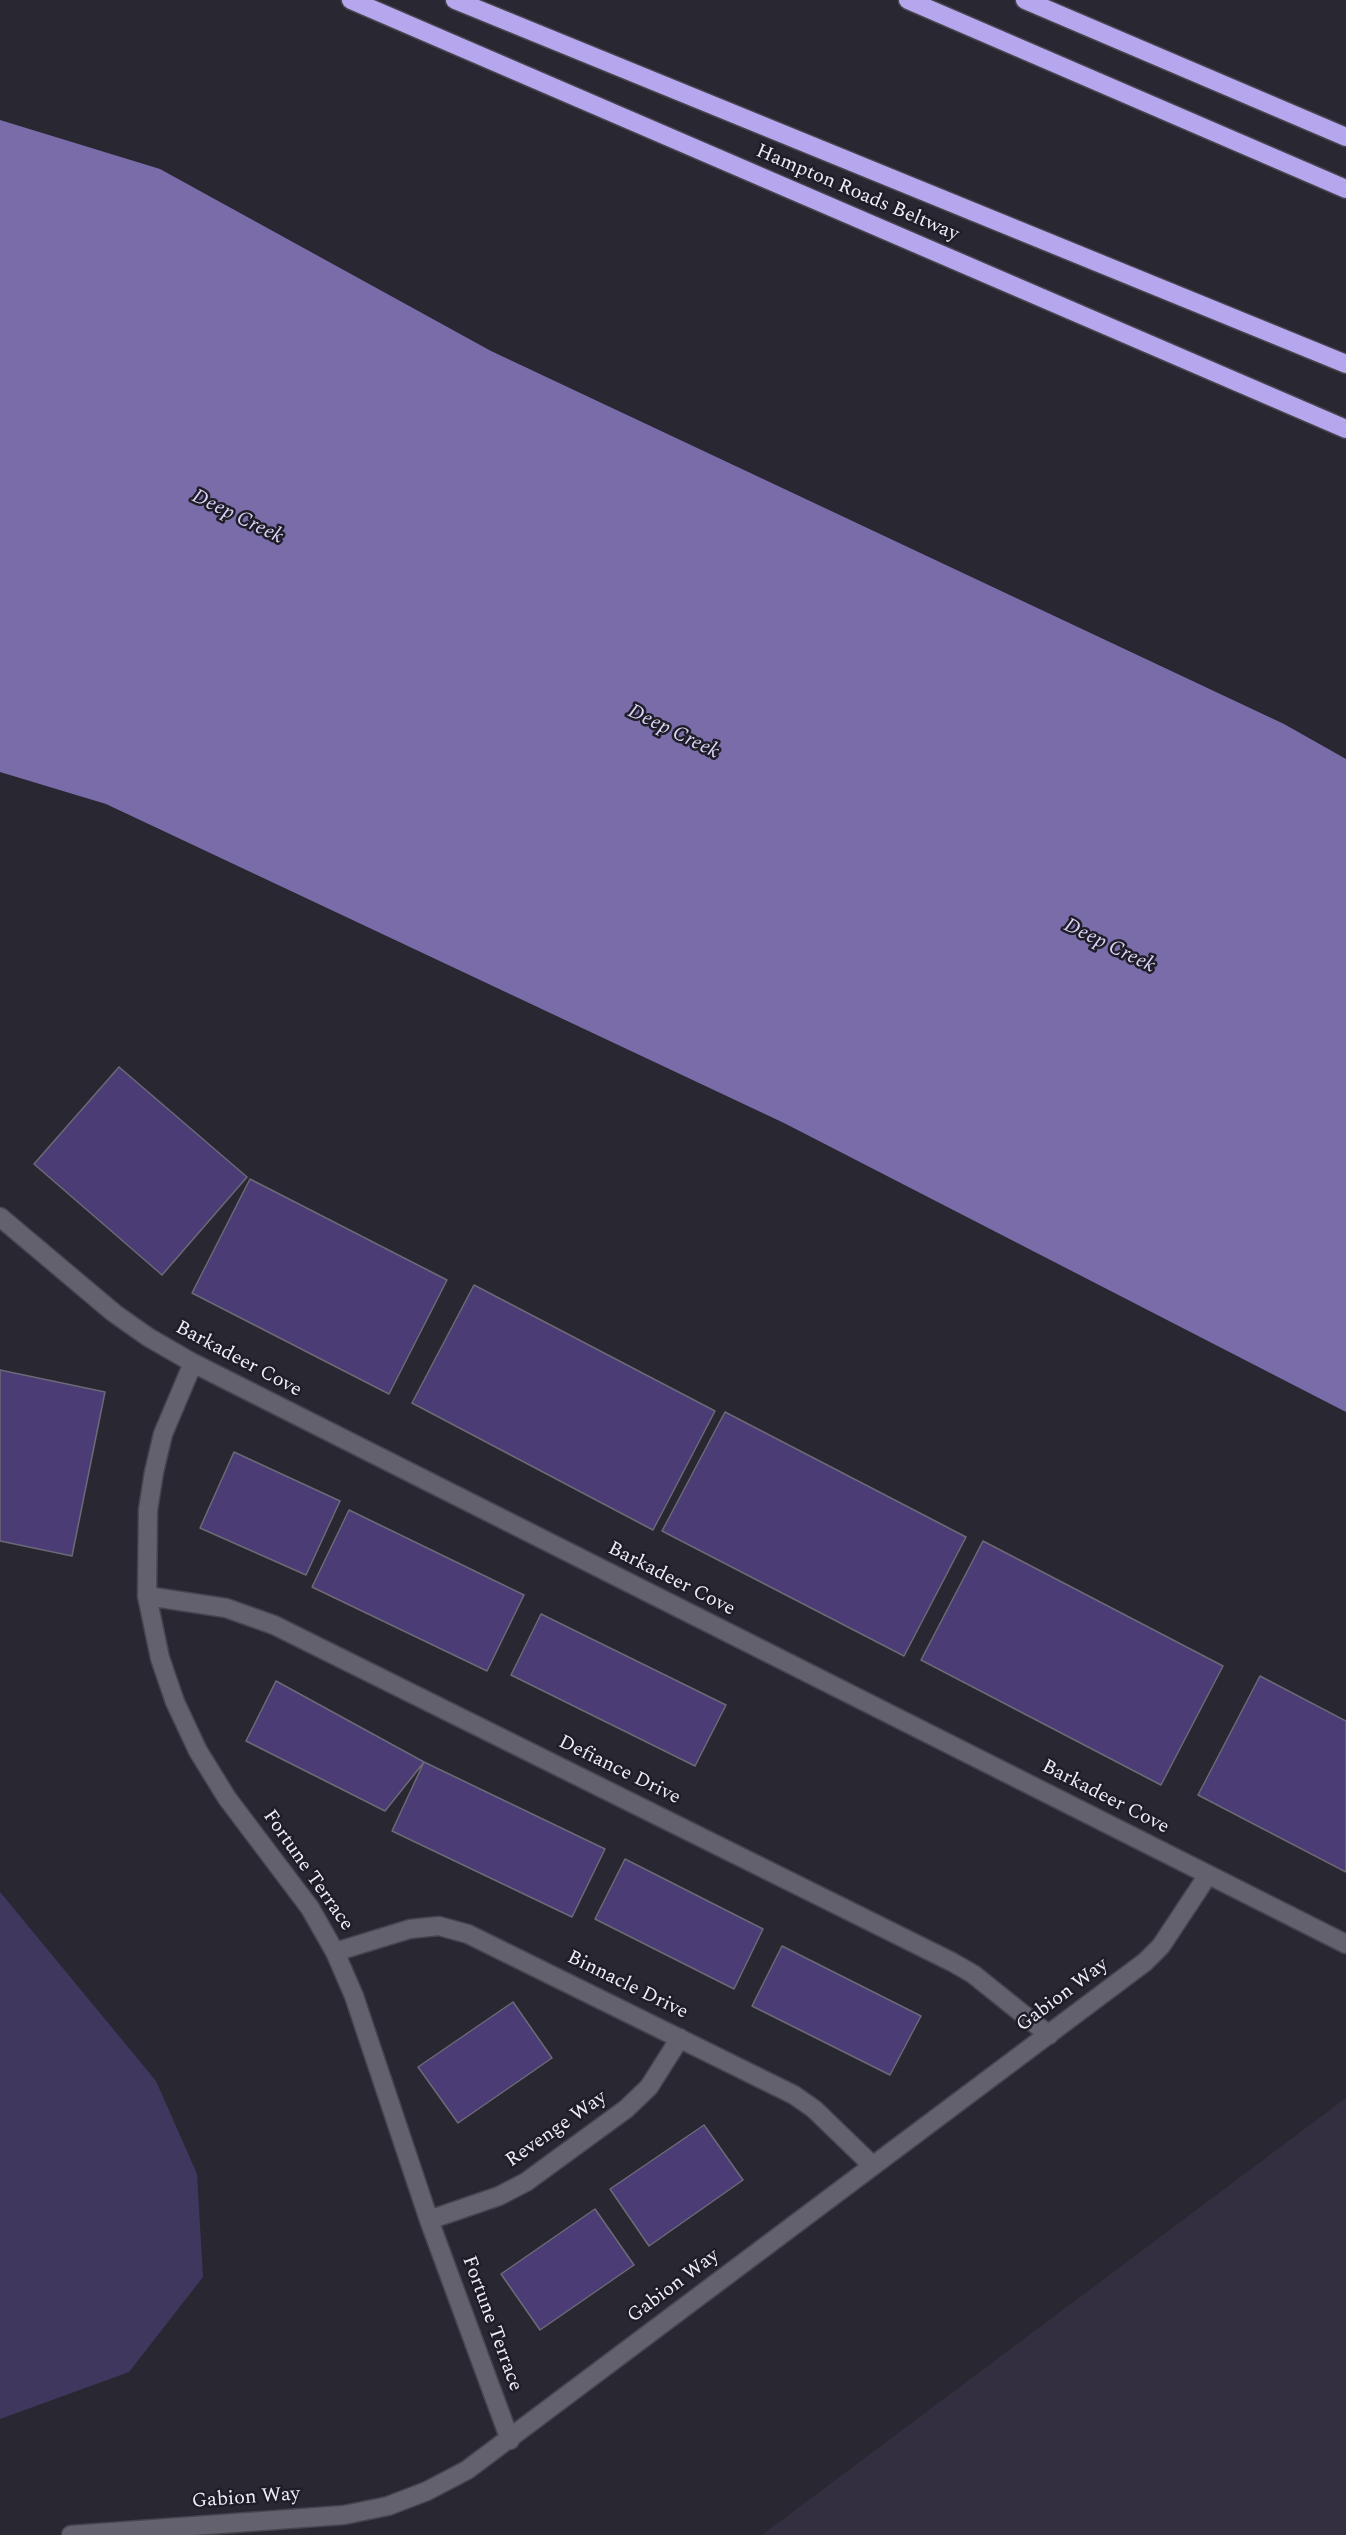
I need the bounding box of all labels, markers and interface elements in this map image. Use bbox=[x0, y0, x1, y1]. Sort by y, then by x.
street label: Hampton Roads Beltway bbox=[752, 140, 962, 248]
water label: Deep Creek bbox=[187, 485, 287, 551]
water label: Deep Creek bbox=[623, 700, 723, 766]
water label: Deep Creek bbox=[1059, 914, 1159, 980]
street label: Barkadeer Cove bbox=[171, 1317, 305, 1403]
street label: Barkadeer Cove bbox=[603, 1538, 739, 1622]
street label: Defiance Drive bbox=[554, 1731, 684, 1811]
street label: Barkadeer Cove bbox=[1037, 1756, 1173, 1840]
street label: Fortune Terrace bbox=[256, 1806, 358, 1936]
street label: Binnacle Drive bbox=[563, 1946, 691, 2026]
street label: Gabion Way bbox=[1012, 1954, 1114, 2038]
street label: Revenge Way bbox=[502, 2086, 612, 2174]
street label: Gabion Way bbox=[623, 2245, 725, 2329]
street label: Fortune Terrace bbox=[455, 2253, 527, 2395]
street label: Gabion Way bbox=[191, 2483, 301, 2515]

